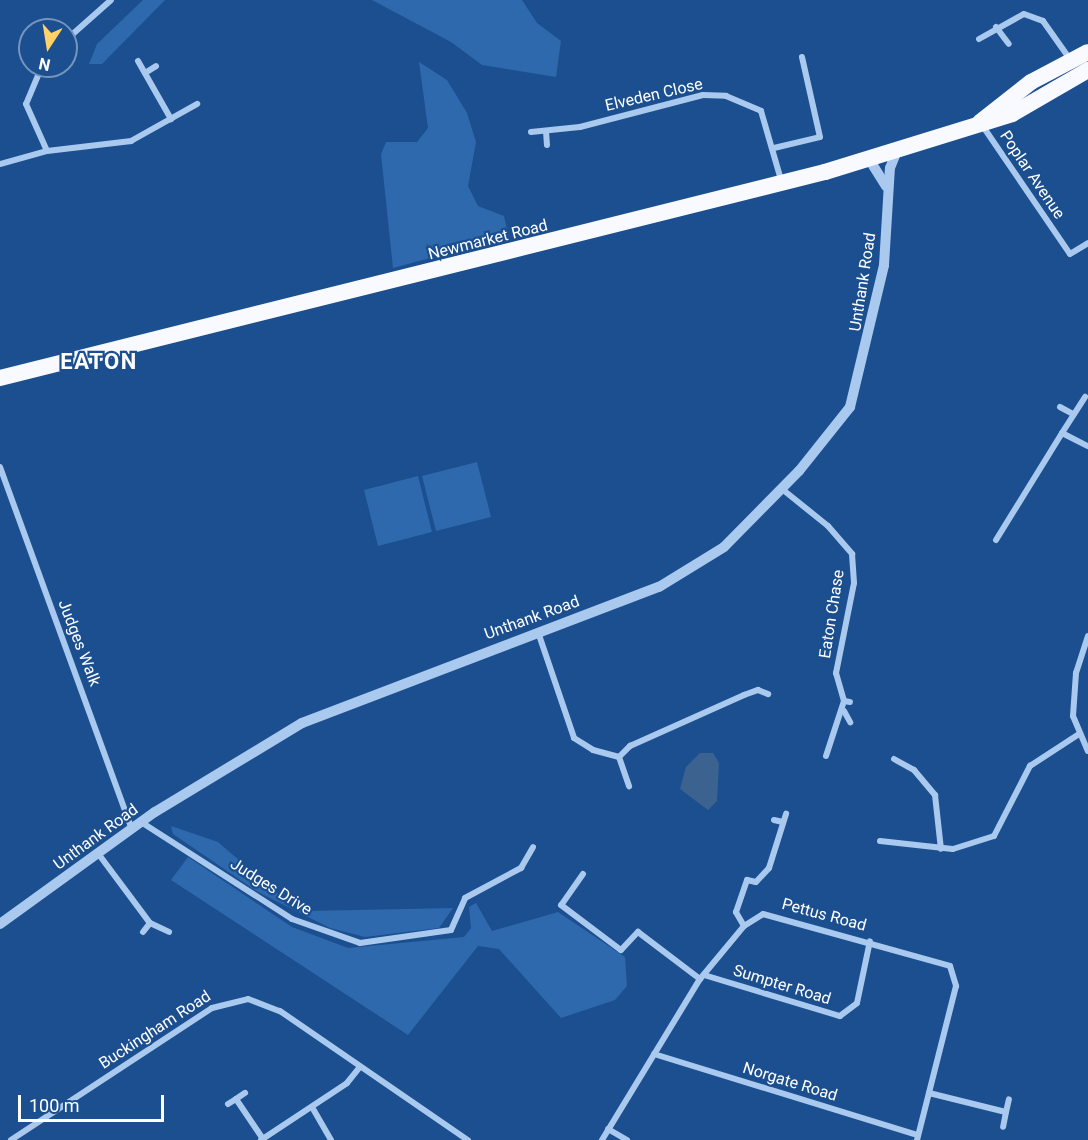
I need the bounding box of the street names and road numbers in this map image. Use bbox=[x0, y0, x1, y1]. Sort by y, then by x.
street label: Elveden Close bbox=[603, 74, 705, 116]
street label: Poplar Avenue bbox=[995, 127, 1069, 223]
street label: Newmarket Road bbox=[426, 216, 550, 264]
street label: Unthank Road bbox=[846, 231, 880, 333]
street label: Eaton Chase bbox=[816, 568, 848, 660]
street label: Unthank Road bbox=[482, 592, 582, 644]
street label: Judges Walk bbox=[54, 597, 104, 689]
street label: Unthank Road bbox=[50, 800, 142, 874]
street label: Judges Drive bbox=[227, 854, 315, 920]
street label: Pettus Road bbox=[780, 895, 868, 935]
street label: Sumpter Road bbox=[731, 961, 833, 1009]
street label: Buckingham Road bbox=[96, 987, 214, 1073]
street label: Norgate Road bbox=[740, 1059, 840, 1105]

